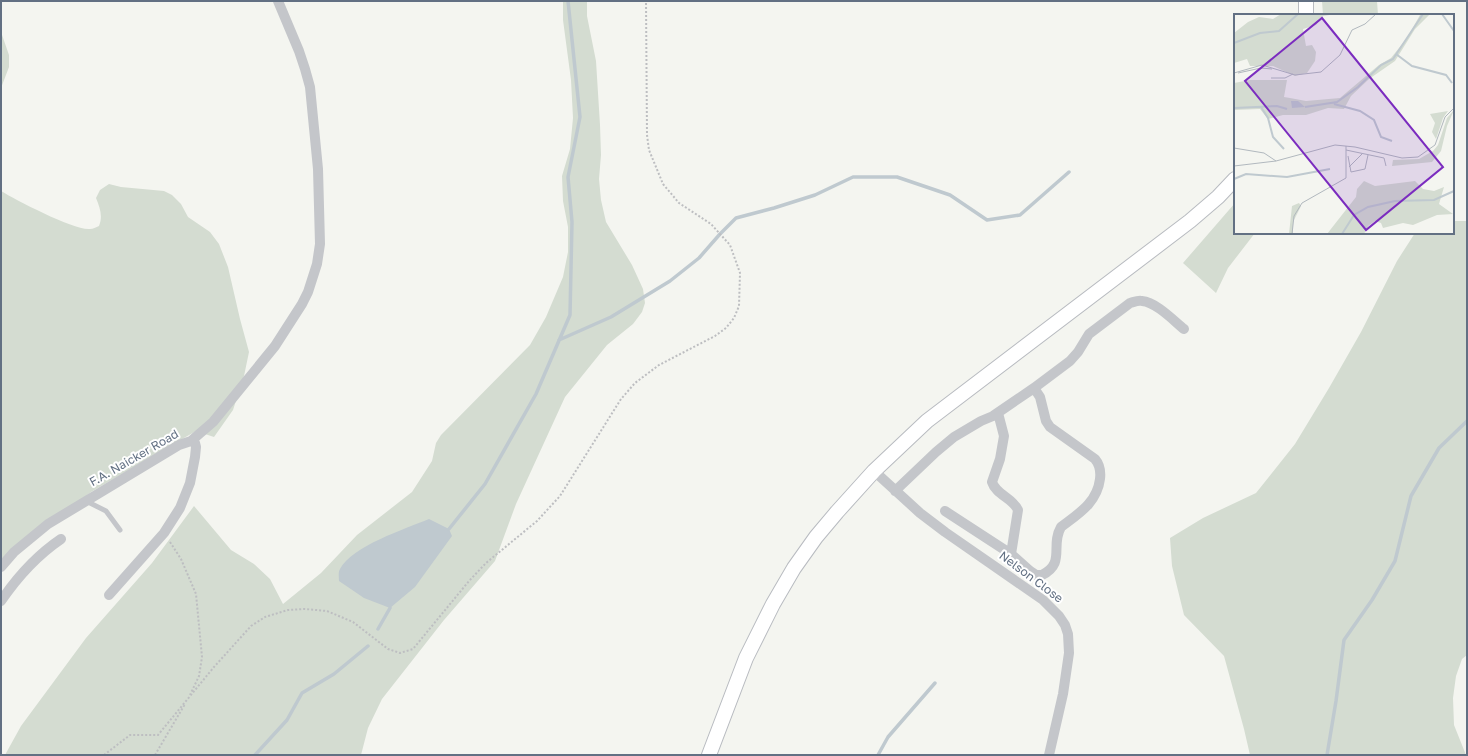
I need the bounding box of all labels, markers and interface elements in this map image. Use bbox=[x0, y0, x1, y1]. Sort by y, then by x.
inset map bbox=[1234, 14, 1454, 234]
street label: F.A. Naicker Road bbox=[87, 426, 181, 489]
street label: Nelson Close bbox=[996, 548, 1066, 606]

